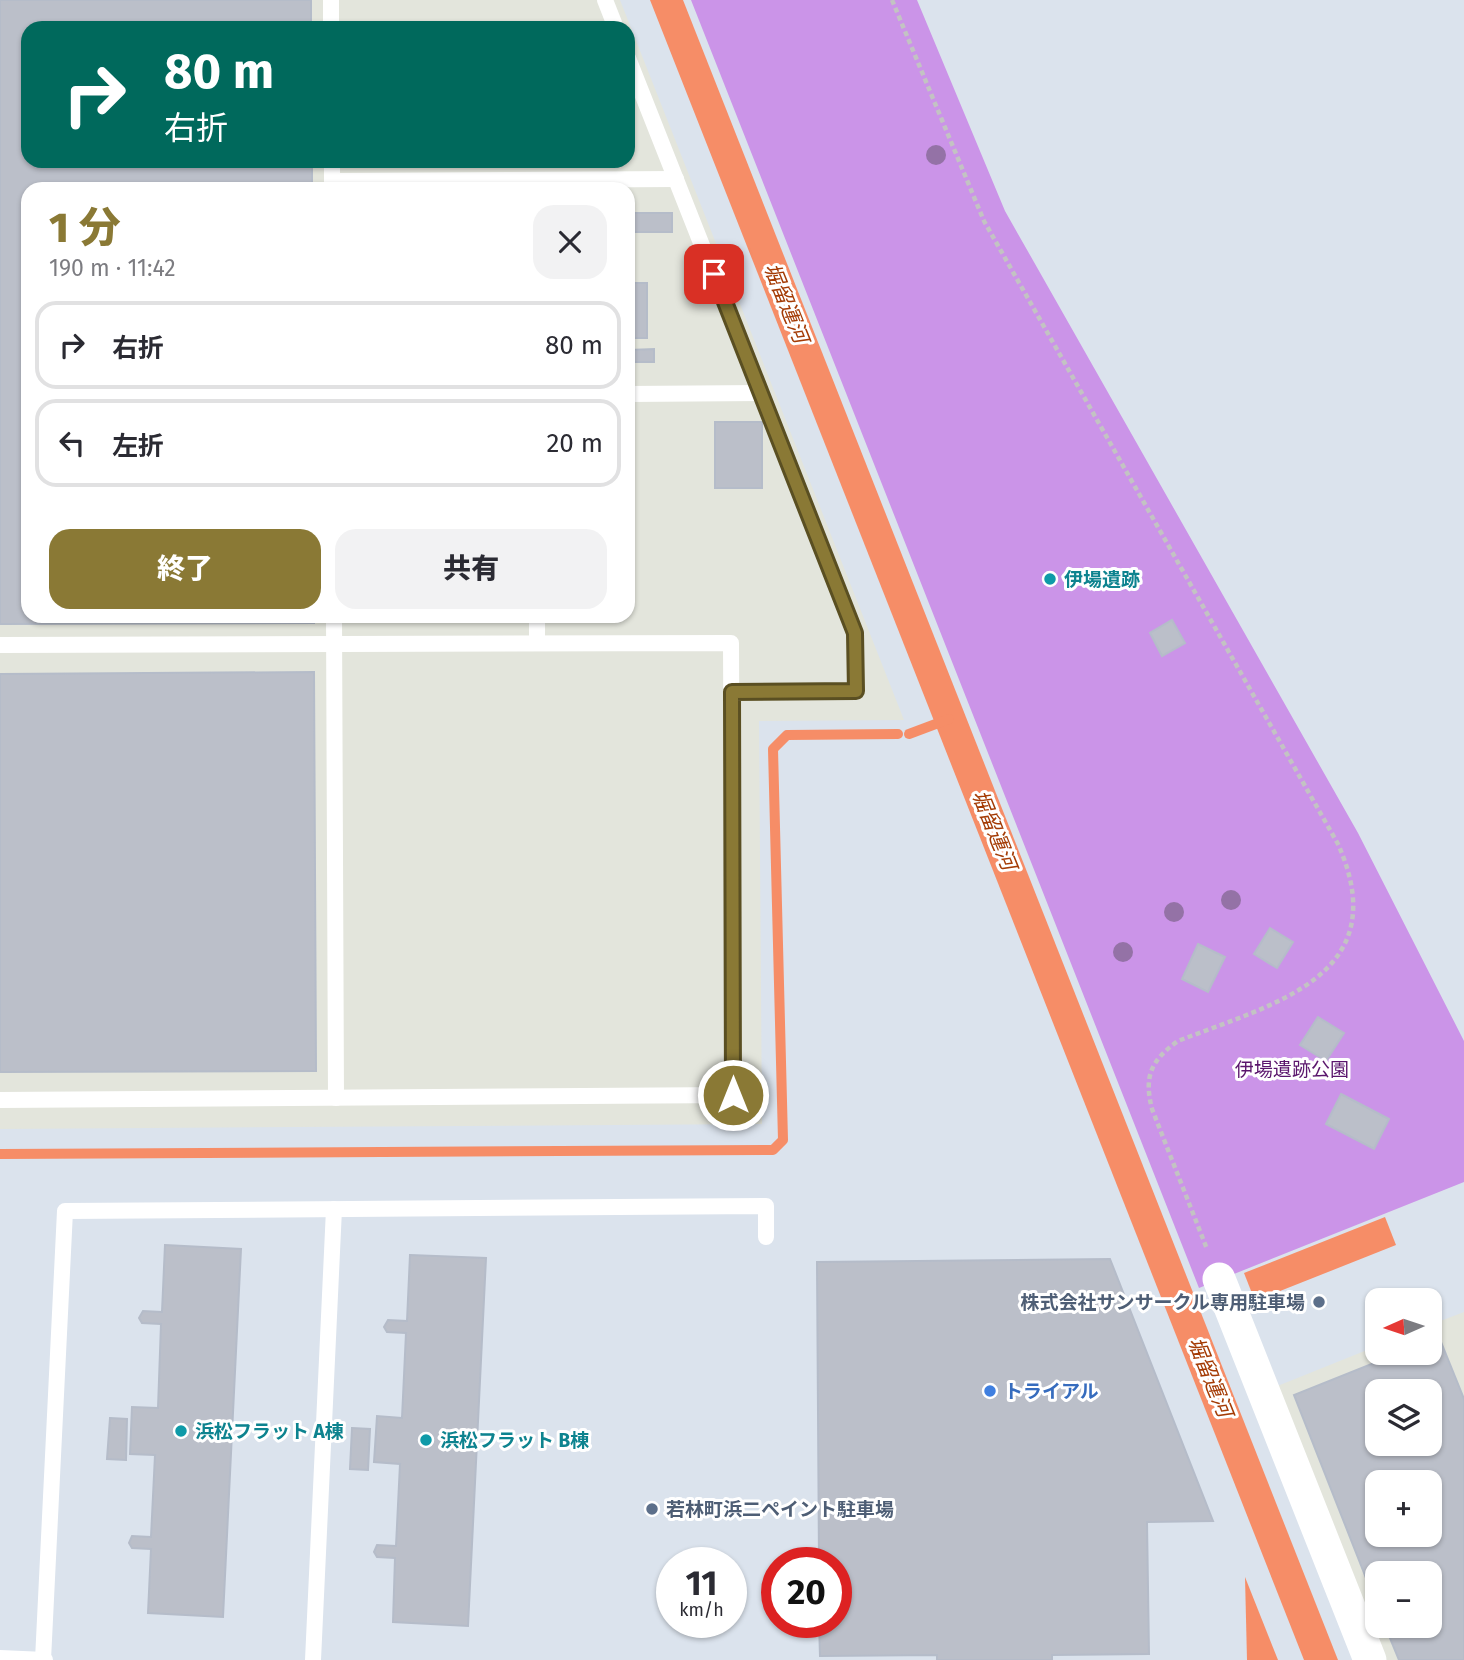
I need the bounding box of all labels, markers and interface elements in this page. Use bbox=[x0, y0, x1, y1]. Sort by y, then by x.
text: 80 m bbox=[164, 42, 274, 101]
icon: right bbox=[49, 49, 140, 140]
text: 右折 bbox=[164, 109, 228, 147]
text: 1 分 bbox=[49, 203, 120, 253]
button: close bbox=[533, 205, 607, 279]
pin bbox=[684, 244, 744, 304]
text: 190 m · 11:42 bbox=[49, 254, 176, 282]
icon: arrive bbox=[695, 255, 733, 293]
water label: 堀留運河 bbox=[758, 259, 815, 351]
icon: right bbox=[53, 326, 91, 364]
text: 80 m bbox=[545, 330, 603, 361]
text: 右折 bbox=[112, 333, 164, 364]
icon: left bbox=[53, 424, 91, 462]
text: 20 m bbox=[546, 428, 603, 459]
text: 左折 bbox=[112, 431, 164, 462]
button: 終了 bbox=[49, 529, 321, 609]
button: 共有 bbox=[335, 529, 607, 609]
place label: 伊場遺跡 bbox=[1064, 568, 1140, 591]
marker: 伊場遺跡 bbox=[1042, 571, 1058, 587]
water label: 堀留運河 bbox=[966, 786, 1023, 878]
position arrow bbox=[696, 1058, 770, 1132]
park label: 伊場遺跡公園 bbox=[1235, 1058, 1349, 1081]
north arrow bbox=[1365, 1288, 1442, 1365]
map controls bbox=[1365, 1288, 1442, 1638]
place label: 株式会社サンサークル専用駐車場 bbox=[1021, 1291, 1305, 1314]
marker: 株式会社サンサークル専用駐車場 bbox=[1311, 1294, 1327, 1310]
water label: 堀留運河 bbox=[1182, 1333, 1239, 1425]
button: layers bbox=[1365, 1379, 1442, 1456]
place label: トライアル bbox=[1004, 1380, 1099, 1403]
marker: トライアル bbox=[982, 1383, 998, 1399]
place label: 浜松フラット A棟 bbox=[195, 1420, 344, 1443]
marker: 浜松フラット A棟 bbox=[173, 1423, 189, 1439]
place label: 浜松フラット B棟 bbox=[440, 1429, 589, 1452]
marker: 浜松フラット B棟 bbox=[418, 1432, 434, 1448]
button: + bbox=[1365, 1470, 1442, 1547]
place label: 若林町浜二ペイント駐車場 bbox=[666, 1498, 894, 1521]
marker: 若林町浜二ペイント駐車場 bbox=[644, 1501, 660, 1517]
speed limit sign: 20 bbox=[761, 1547, 852, 1638]
button: − bbox=[1365, 1561, 1442, 1638]
text: 11 bbox=[686, 1562, 717, 1604]
text: km/h bbox=[679, 1599, 724, 1621]

